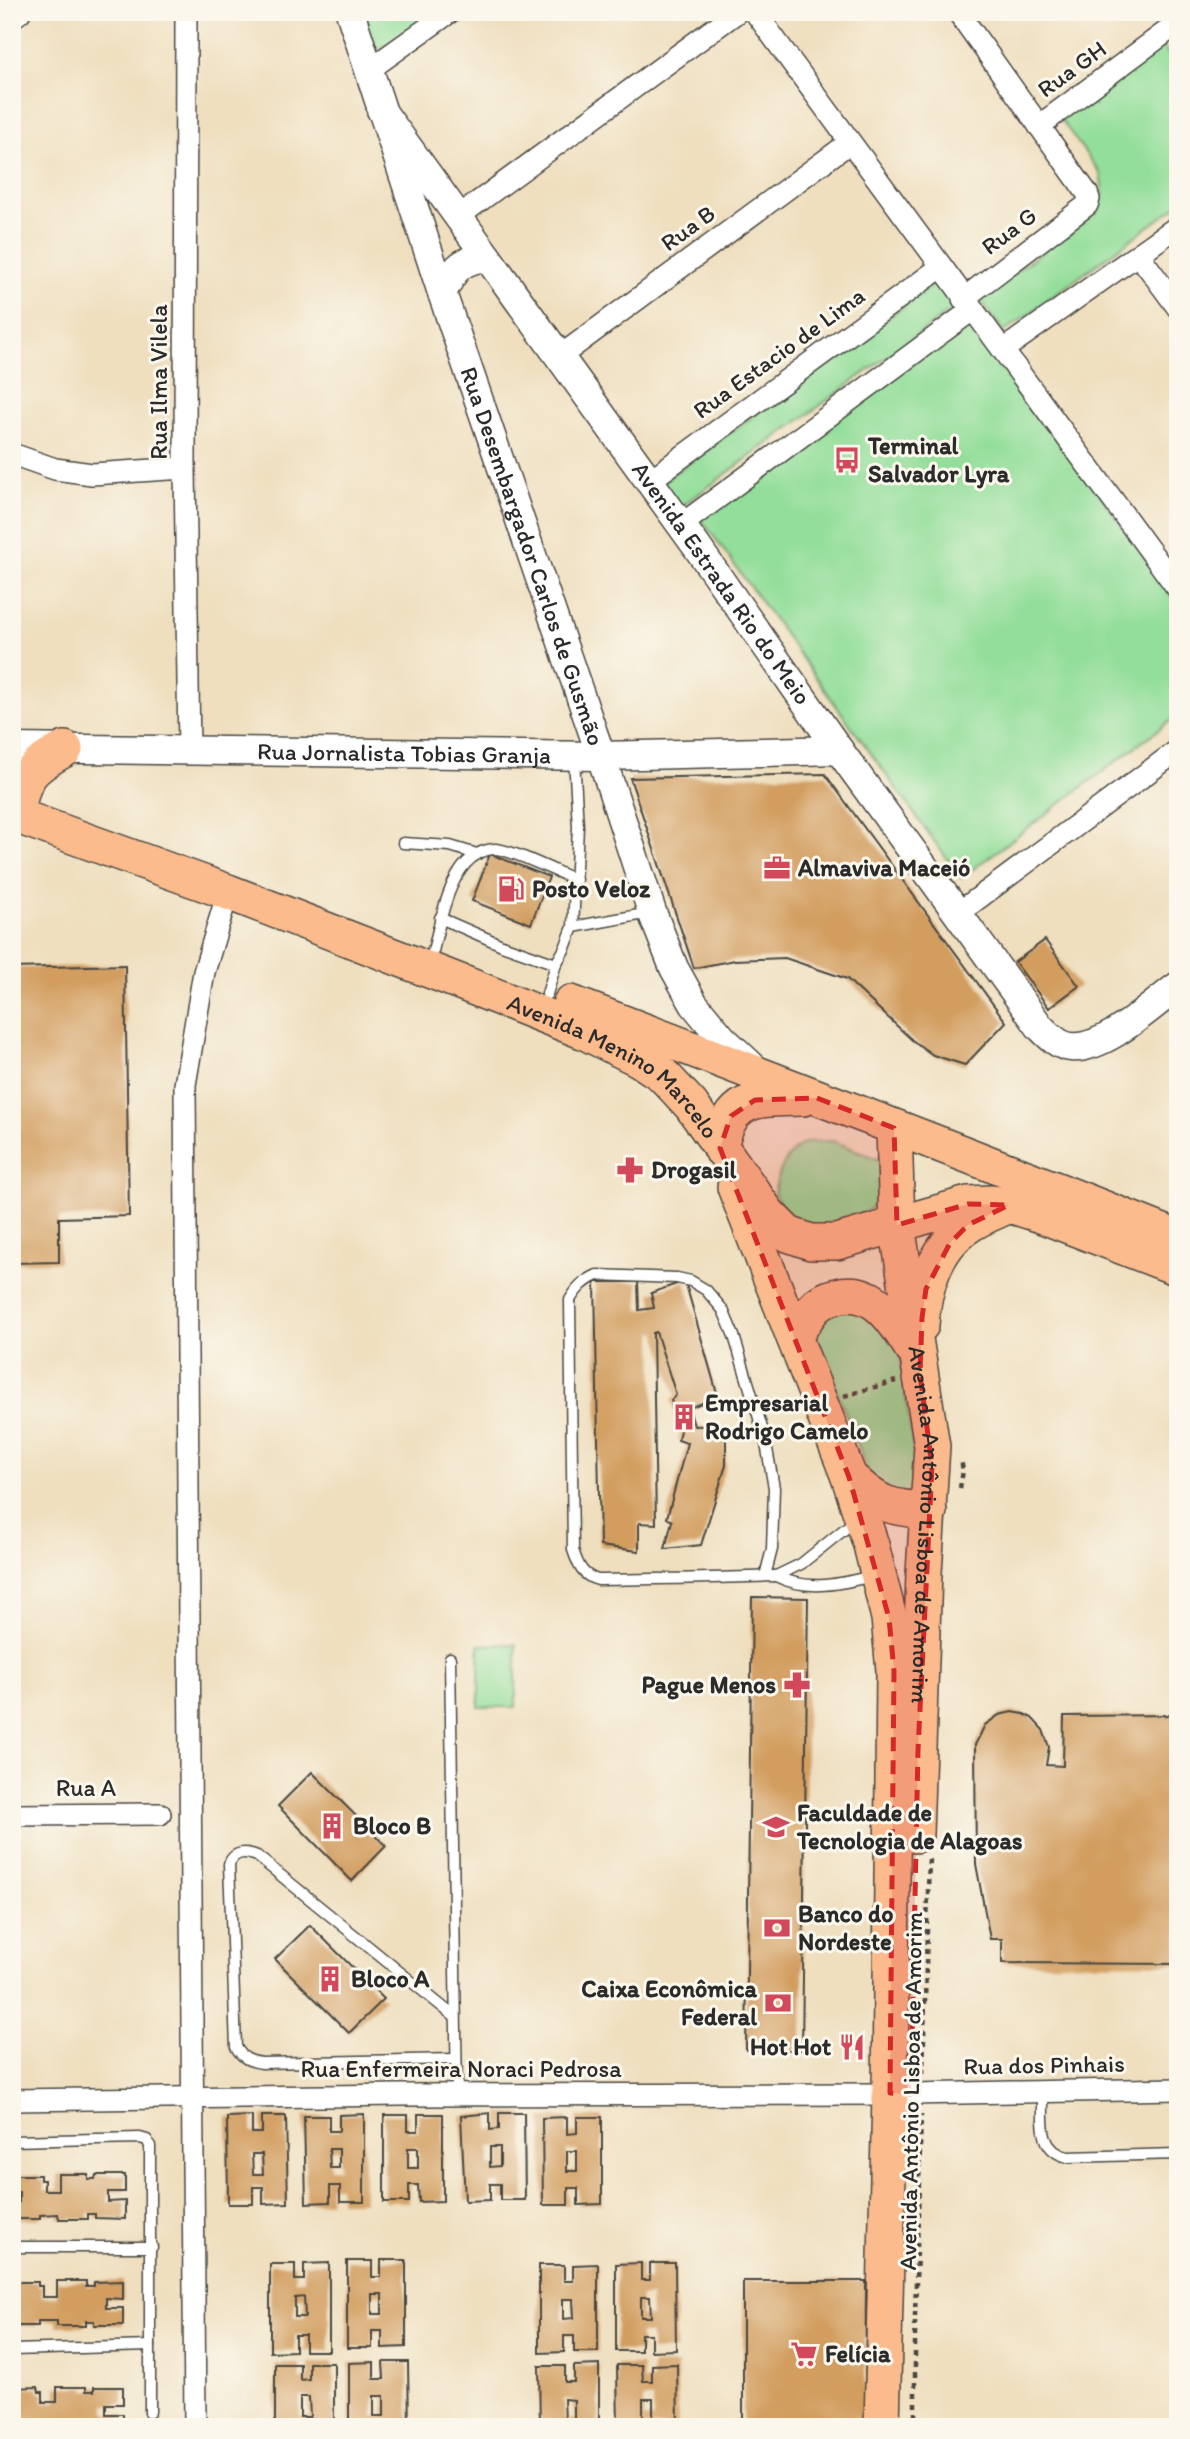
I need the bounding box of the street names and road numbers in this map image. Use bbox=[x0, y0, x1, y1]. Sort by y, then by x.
street label: Rua GH bbox=[1032, 34, 1112, 103]
street label: Rua B bbox=[655, 198, 721, 257]
street label: Rua G bbox=[975, 201, 1042, 261]
street label: Rua Estacio de Lima bbox=[687, 281, 870, 425]
street label: Rua Ilma Vilela bbox=[144, 304, 173, 460]
street label: Rua Desembargador Carlos de Gusmão bbox=[454, 363, 611, 749]
street label: Avenida Estrada Rio do Meio bbox=[626, 456, 818, 710]
street label: Rua Jornalista Tobias Granja bbox=[257, 736, 551, 769]
street label: Avenida Menino Marcelo bbox=[503, 987, 725, 1144]
street label: Avenida Antônio Lisboa de Amorim bbox=[902, 1343, 947, 1704]
street label: Rua A bbox=[56, 1773, 116, 1802]
street label: Avenida Antônio Lisboa de Amorim bbox=[893, 1911, 928, 2271]
street label: Rua dos Pinhais bbox=[963, 2049, 1125, 2080]
street label: Rua Enfermeira Noraci Pedrosa bbox=[300, 2054, 622, 2083]

